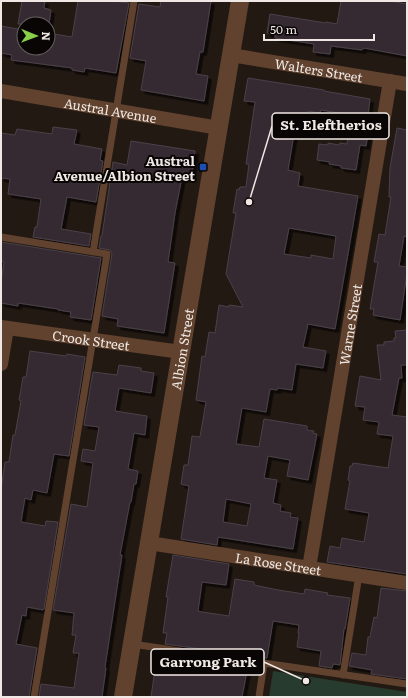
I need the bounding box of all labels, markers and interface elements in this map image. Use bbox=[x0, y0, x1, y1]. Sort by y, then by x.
north arrow bbox=[16, 16, 56, 56]
scale bar bbox=[264, 16, 374, 42]
text: 50 m bbox=[270, 20, 297, 38]
text: N bbox=[39, 31, 55, 41]
street label: Walters Street bbox=[273, 53, 365, 86]
street label: Austral Avenue bbox=[63, 92, 159, 127]
callout: St. Eleftherios bbox=[272, 113, 389, 139]
text: St. Eleftherios bbox=[280, 114, 382, 134]
place label: Austral Avenue/Albion Street bbox=[54, 151, 195, 185]
marker: Austral Avenue/Albion Street bbox=[198, 162, 208, 172]
street label: Warne Street bbox=[333, 282, 366, 366]
street label: Albion Street bbox=[165, 306, 198, 391]
street label: Crook Street bbox=[51, 325, 132, 354]
street label: La Rose Street bbox=[234, 547, 324, 579]
callout: Garrong Park bbox=[151, 649, 264, 675]
text: Garrong Park bbox=[159, 651, 257, 671]

